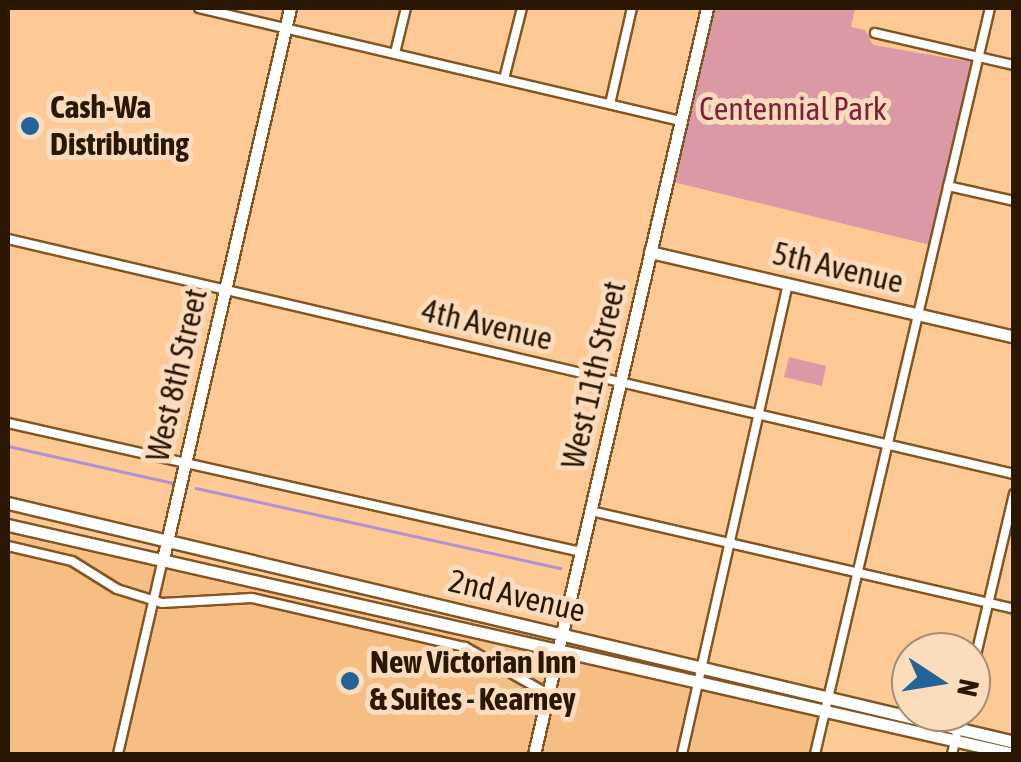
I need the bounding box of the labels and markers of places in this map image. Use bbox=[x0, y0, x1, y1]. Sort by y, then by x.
place label: Cash-Wa Distributing bbox=[50, 89, 189, 164]
marker: Cash-Wa Distributing bbox=[19, 115, 41, 137]
place label: New Victorian Inn & Suites - Kearney bbox=[370, 644, 576, 719]
marker: New Victorian Inn & Suites - Kearney bbox=[339, 670, 361, 692]

